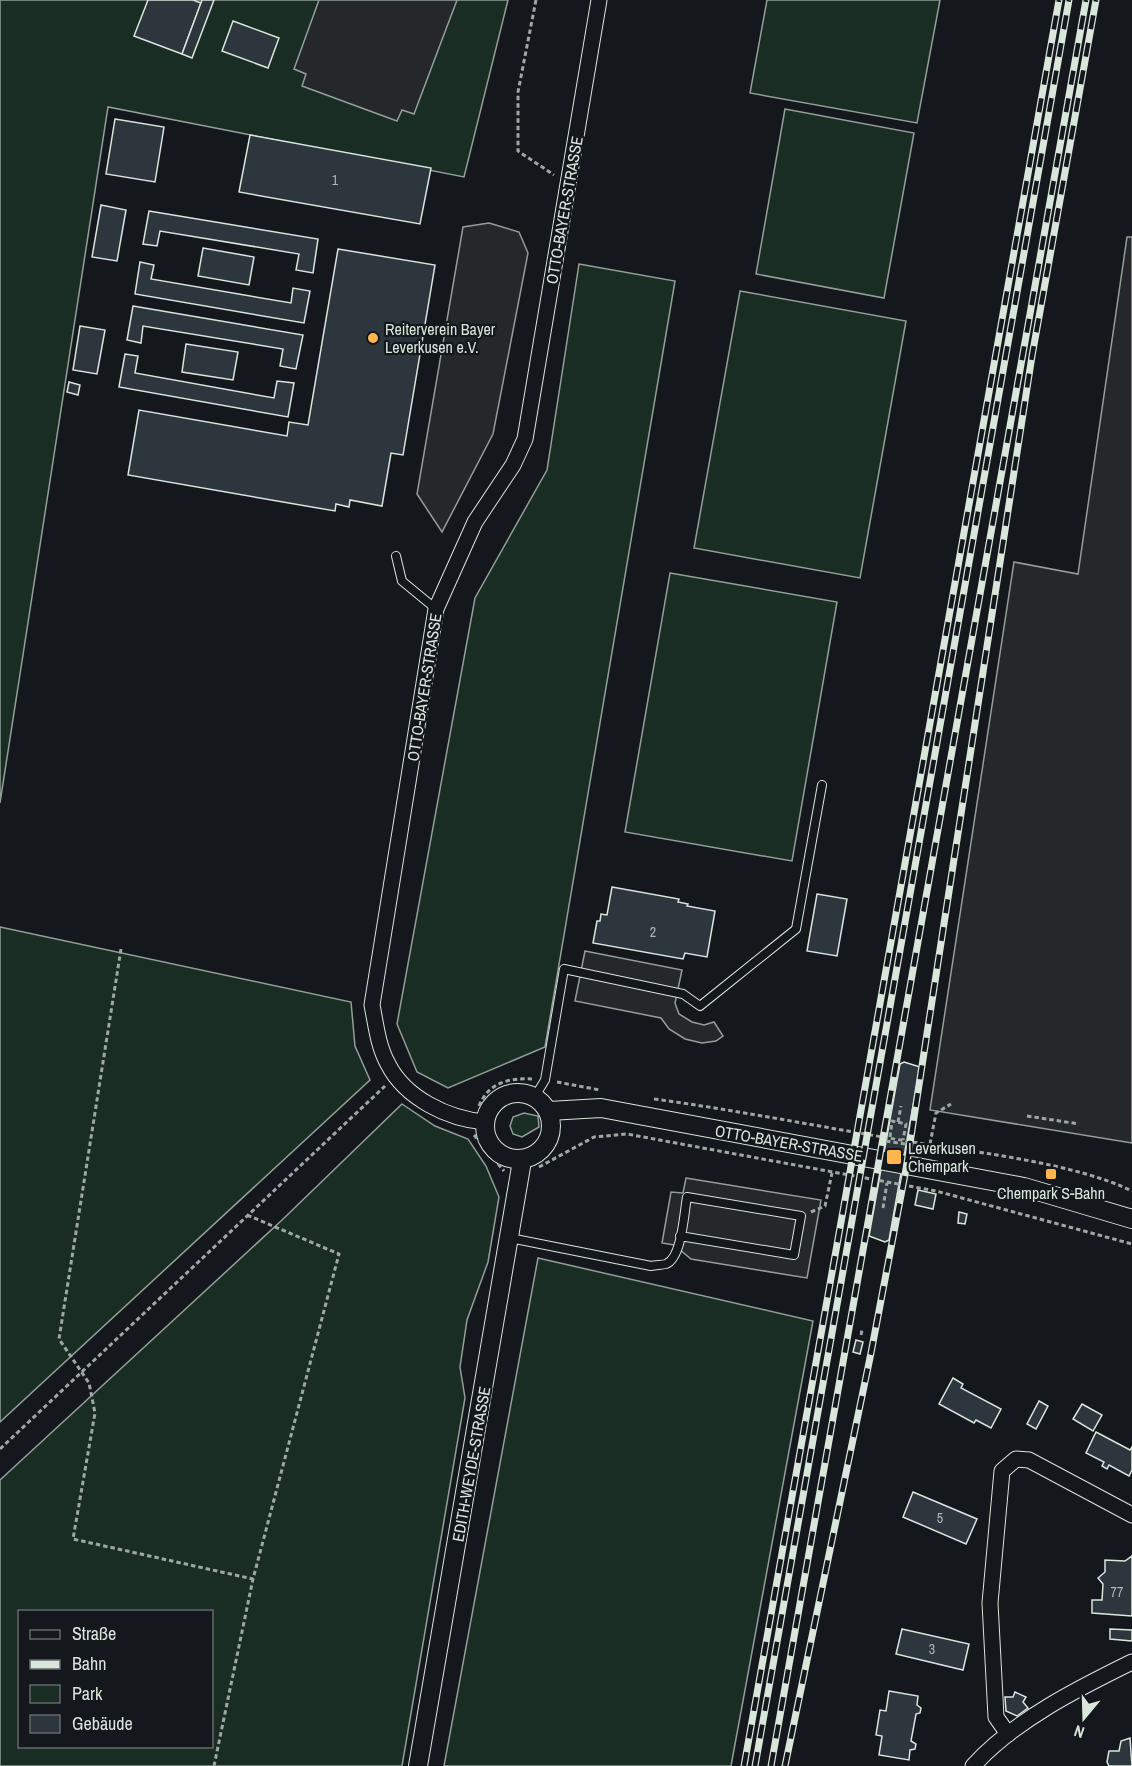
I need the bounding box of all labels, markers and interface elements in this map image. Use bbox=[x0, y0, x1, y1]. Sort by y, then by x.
street label: OTTO-BAYER-STRASSE bbox=[540, 134, 588, 286]
house number: 1 bbox=[332, 171, 339, 189]
place label: Reiterverein Bayer Leverkusen e.V. bbox=[385, 318, 496, 358]
marker: Reiterverein Bayer Leverkusen e.V. bbox=[366, 331, 380, 345]
street label: OTTO-BAYER-STRASSE bbox=[401, 611, 447, 763]
house number: 2 bbox=[650, 923, 656, 941]
street label: OTTO-BAYER-STRASSE bbox=[713, 1119, 865, 1167]
place label: Leverkusen Chempark bbox=[908, 1137, 976, 1177]
marker: Leverkusen Chempark bbox=[885, 1148, 903, 1166]
marker: Chempark S-Bahn bbox=[1044, 1167, 1058, 1181]
place label: Chempark S-Bahn bbox=[997, 1182, 1105, 1204]
street label: EDITH-WEYDE-STRASSE bbox=[446, 1385, 496, 1543]
house number: 5 bbox=[937, 1509, 943, 1527]
house number: 77 bbox=[1111, 1583, 1123, 1601]
legend bbox=[18, 1610, 213, 1748]
text: Straße bbox=[72, 1621, 116, 1646]
house number: 3 bbox=[929, 1640, 935, 1658]
text: Bahn bbox=[72, 1651, 106, 1676]
text: Park bbox=[72, 1681, 103, 1706]
north arrow bbox=[1054, 1688, 1114, 1748]
text: Gebäude bbox=[72, 1711, 133, 1736]
text: N bbox=[1071, 1720, 1087, 1744]

